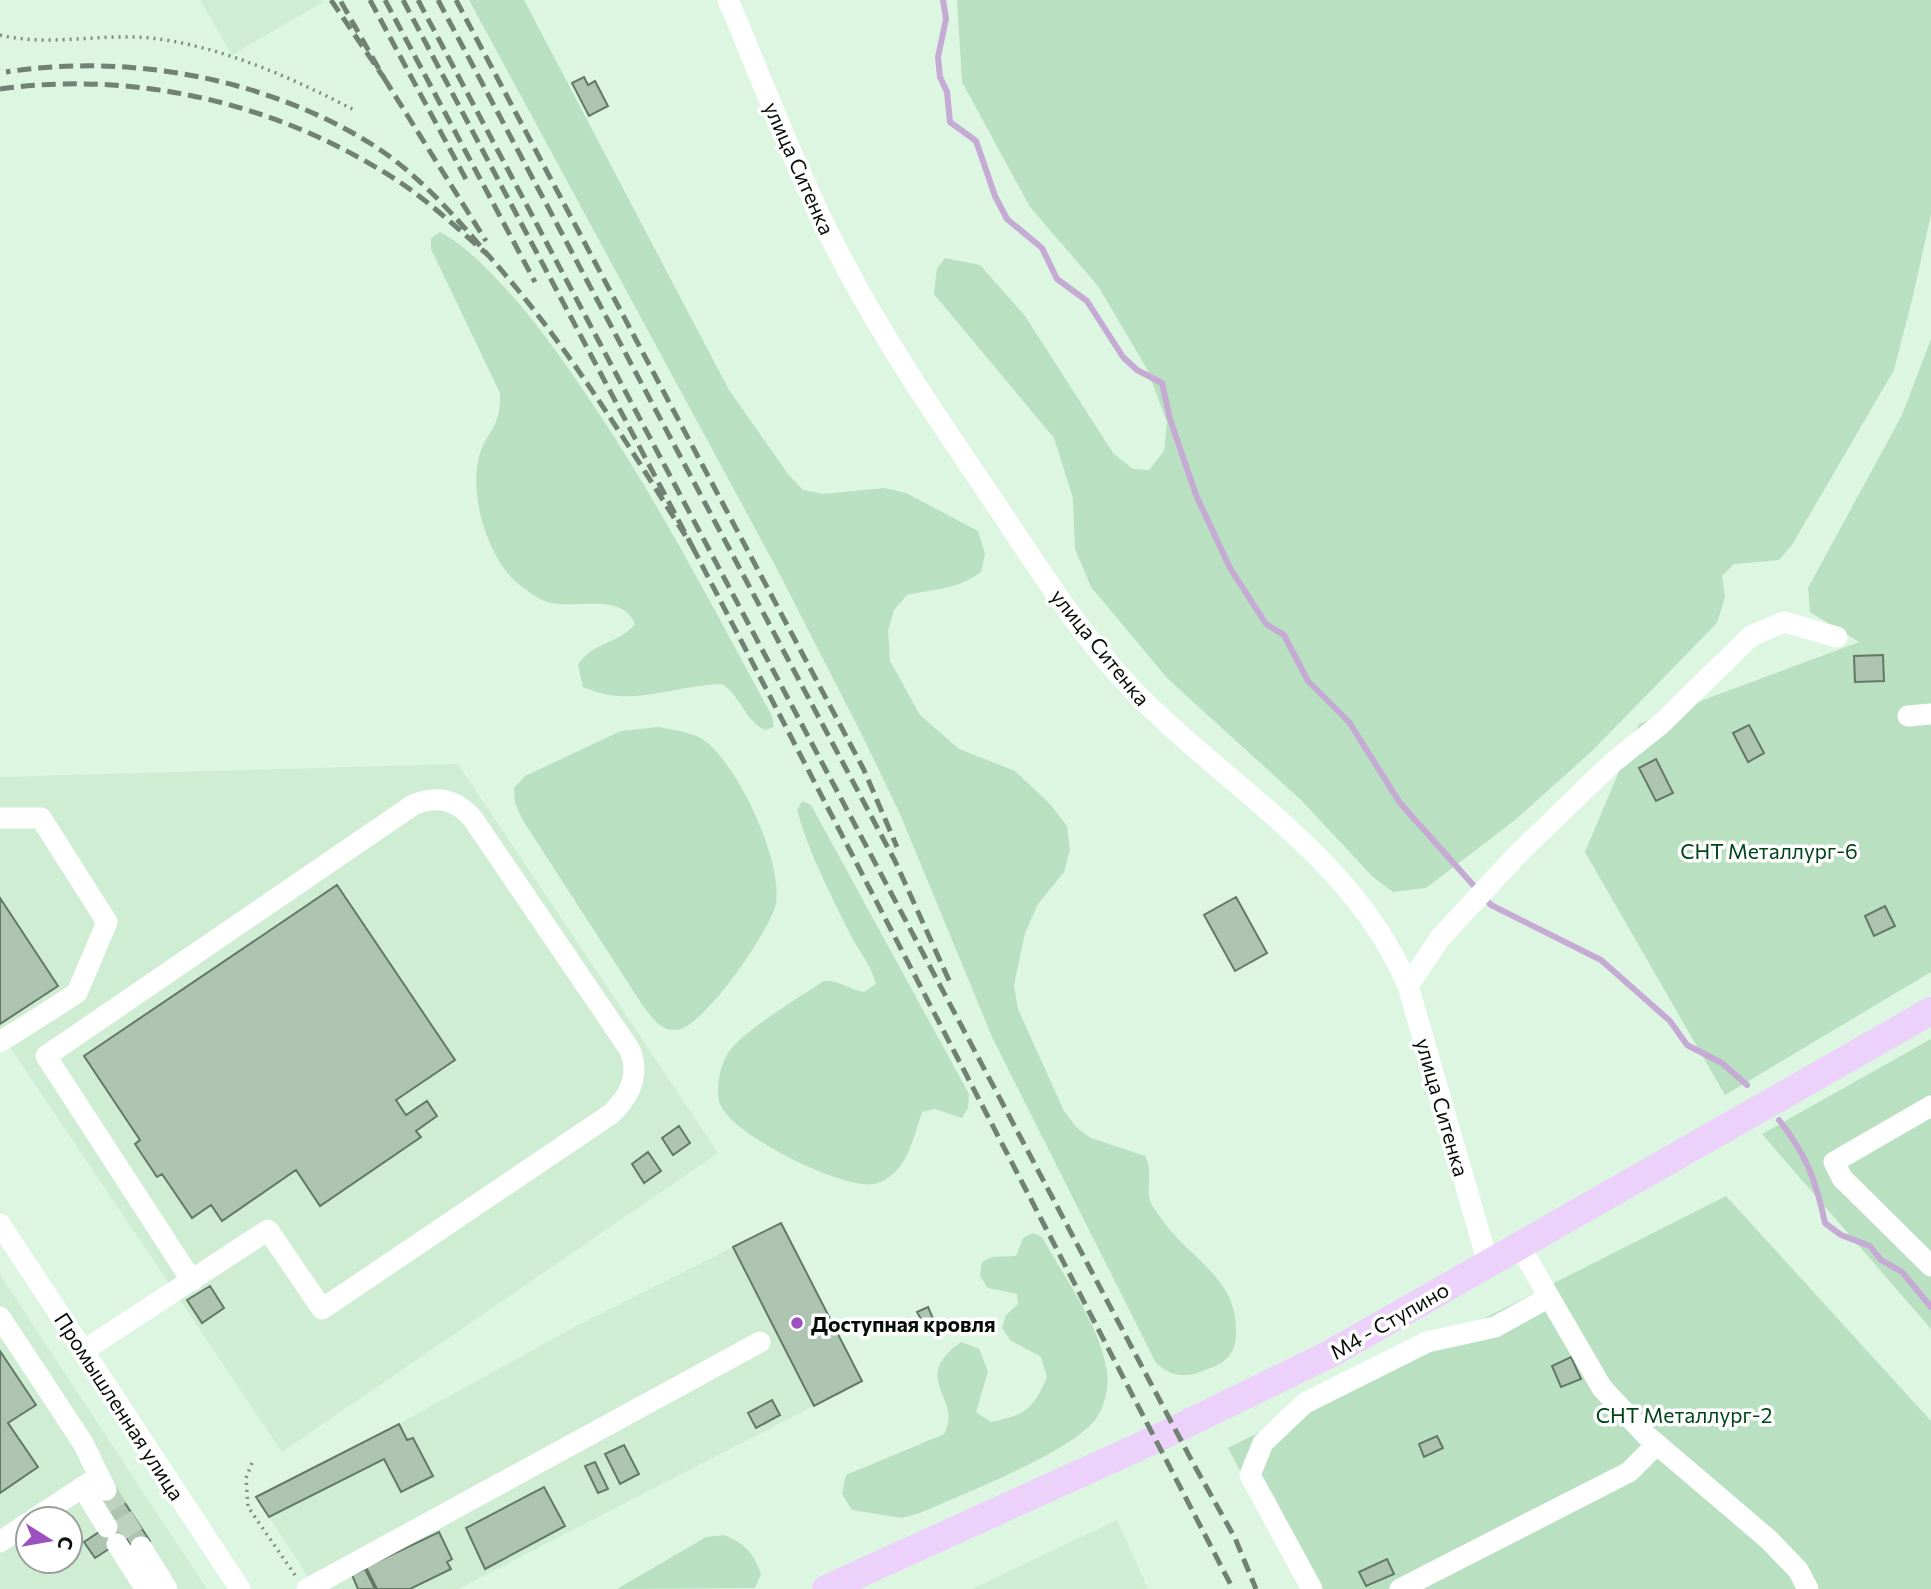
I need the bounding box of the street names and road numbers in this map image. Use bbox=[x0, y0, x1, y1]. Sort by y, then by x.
street label: улица Ситенка bbox=[760, 98, 840, 238]
street label: улица Ситенка bbox=[1046, 584, 1156, 710]
street label: улица Ситенка bbox=[1411, 1035, 1475, 1179]
street label: М4 - Ступино bbox=[1325, 1276, 1453, 1364]
street label: Промышленная улица bbox=[50, 1308, 190, 1504]

